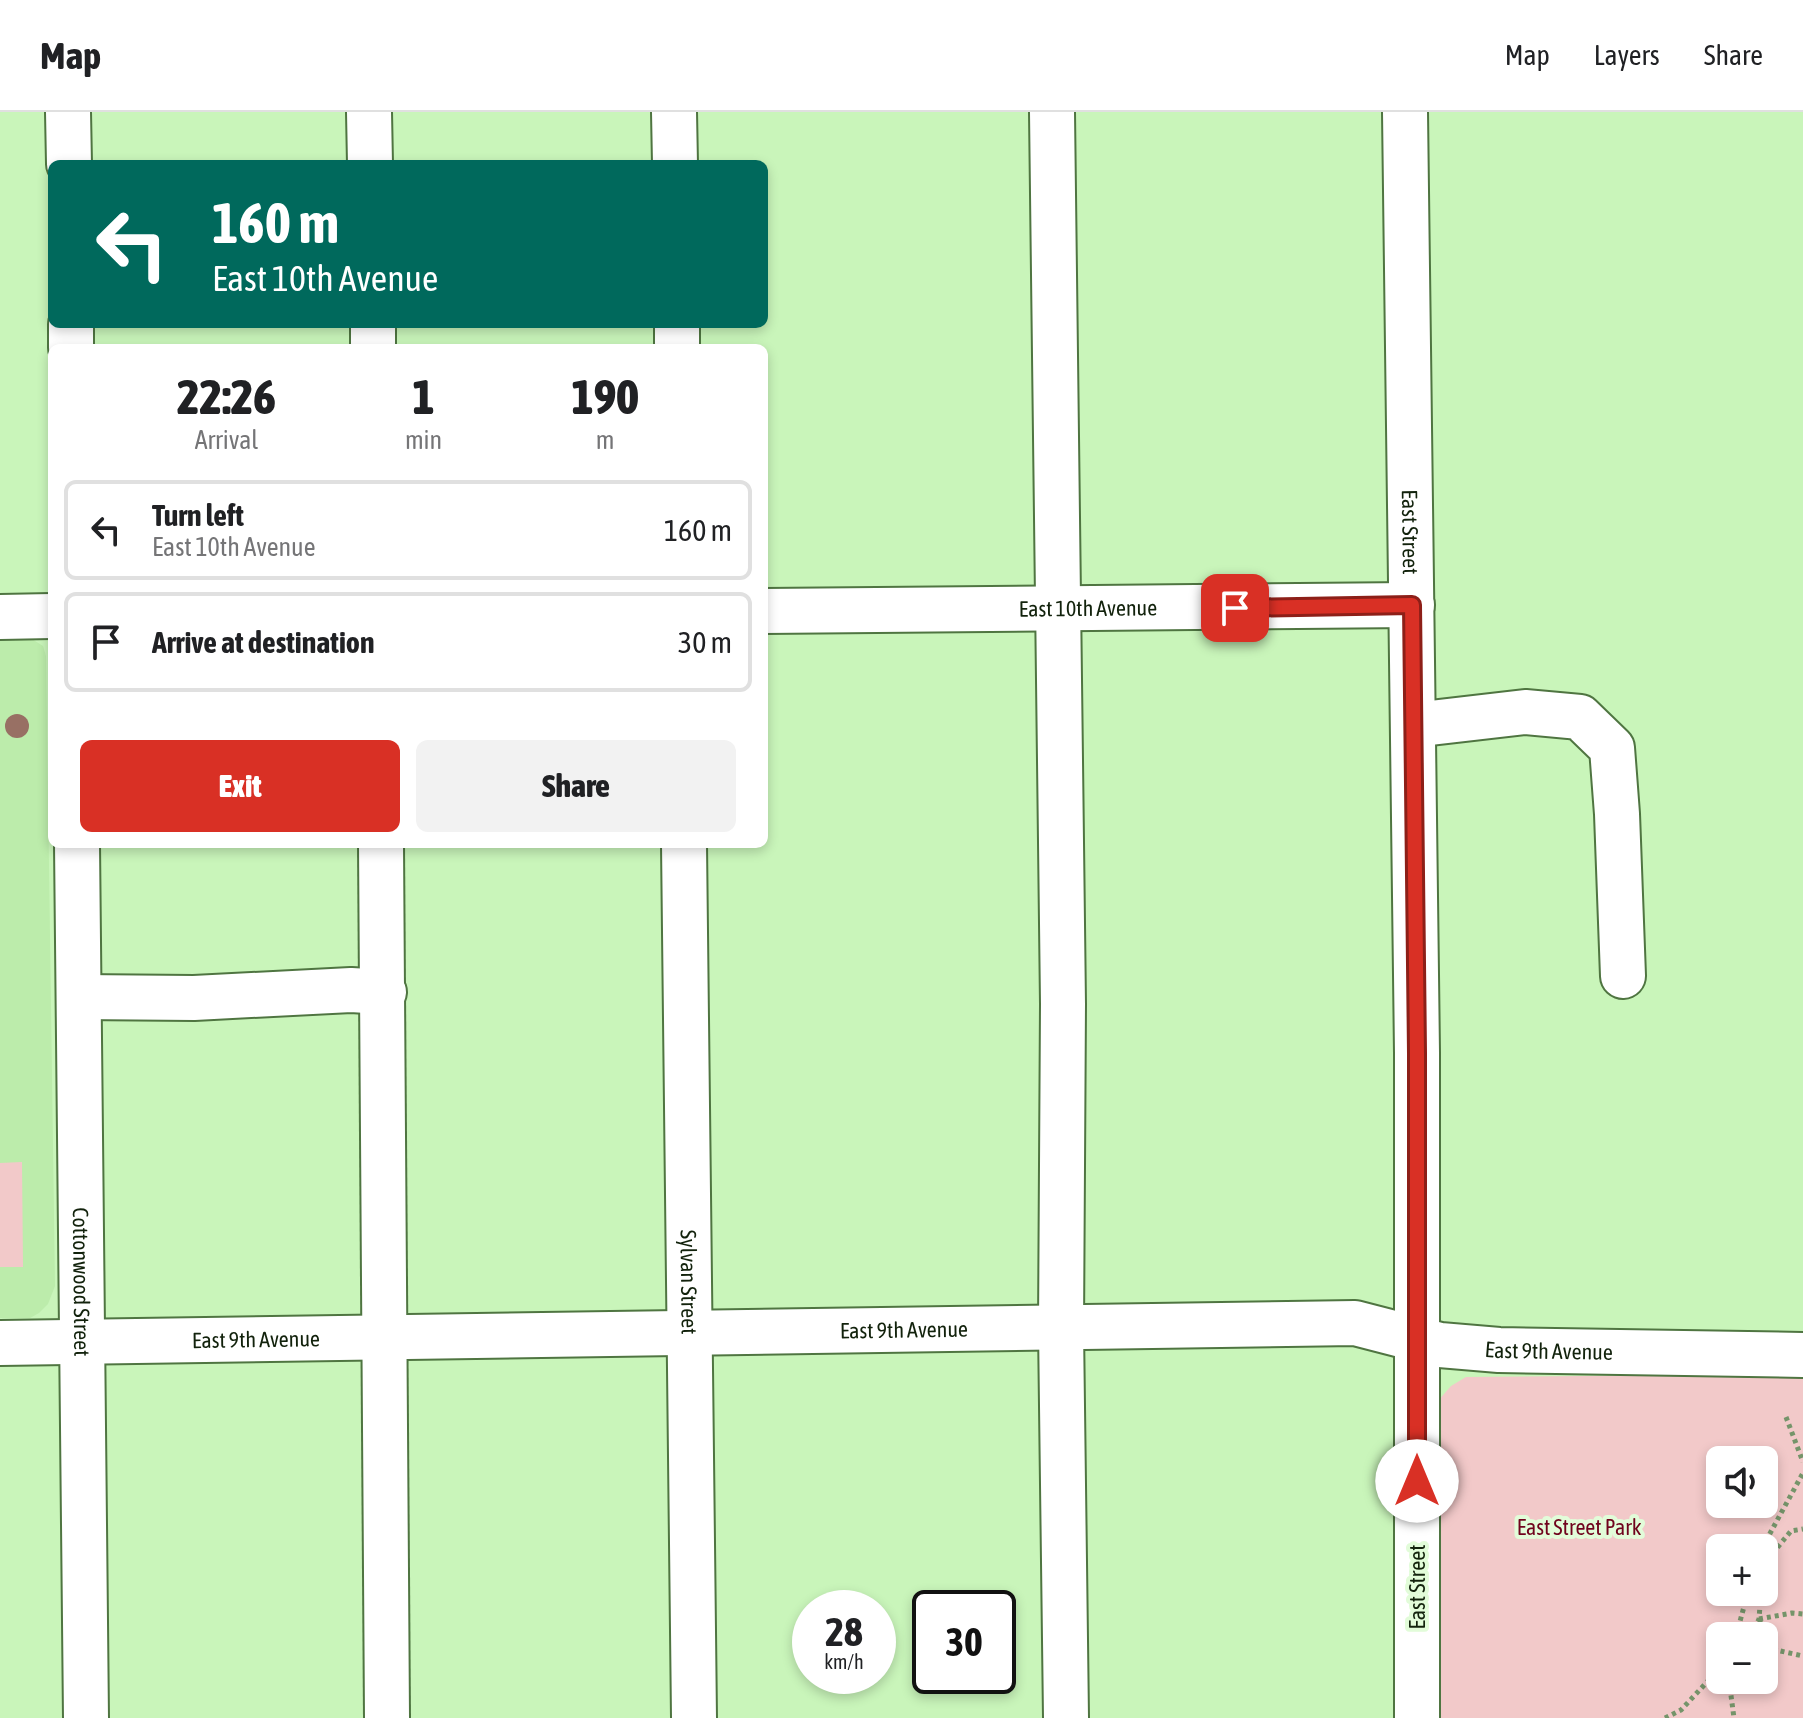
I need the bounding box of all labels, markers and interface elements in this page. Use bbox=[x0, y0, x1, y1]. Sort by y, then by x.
text: Map bbox=[40, 34, 101, 77]
text: Map bbox=[1505, 39, 1550, 71]
text: Layers bbox=[1594, 39, 1660, 71]
text: Share bbox=[1704, 39, 1763, 71]
text: 160 m bbox=[212, 191, 339, 255]
icon: left bbox=[80, 192, 184, 296]
text: East 10th Avenue bbox=[212, 257, 438, 299]
text: 22:26 bbox=[177, 369, 276, 424]
text: 1 bbox=[412, 369, 435, 424]
text: 190 bbox=[571, 369, 639, 424]
text: Arrival bbox=[195, 425, 258, 455]
text: min bbox=[405, 425, 442, 455]
text: m bbox=[596, 425, 614, 455]
street label: East Street bbox=[1397, 489, 1424, 575]
text: Turn left bbox=[152, 498, 244, 532]
icon: left bbox=[84, 508, 128, 552]
text: 160 m bbox=[664, 513, 732, 547]
text: East 10th Avenue bbox=[152, 532, 315, 562]
pin bbox=[1201, 574, 1269, 642]
icon: arrive bbox=[1213, 586, 1257, 630]
street label: East 10th Avenue bbox=[1019, 594, 1157, 622]
icon: arrive bbox=[84, 620, 128, 664]
text: Arrive at destination bbox=[152, 625, 374, 659]
text: 30 m bbox=[678, 625, 732, 659]
button: Exit bbox=[80, 740, 400, 832]
button: Share bbox=[416, 740, 736, 832]
street label: Cottonwood Street bbox=[68, 1207, 95, 1357]
street label: Sylvan Street bbox=[675, 1229, 703, 1335]
street label: East 9th Avenue bbox=[840, 1316, 968, 1344]
street label: East 9th Avenue bbox=[192, 1325, 320, 1353]
street label: East 9th Avenue bbox=[1484, 1336, 1613, 1365]
position arrow bbox=[1375, 1439, 1459, 1523]
map controls bbox=[1706, 1446, 1778, 1694]
button: sound bbox=[1706, 1446, 1778, 1518]
park label: East Street Park bbox=[1517, 1514, 1642, 1540]
button: + bbox=[1706, 1534, 1778, 1606]
street label: East Street bbox=[1404, 1545, 1430, 1630]
speed limit sign: 30 bbox=[912, 1590, 1016, 1694]
text: 28 bbox=[825, 1609, 863, 1654]
button: − bbox=[1706, 1622, 1778, 1694]
text: km/h bbox=[824, 1650, 864, 1673]

